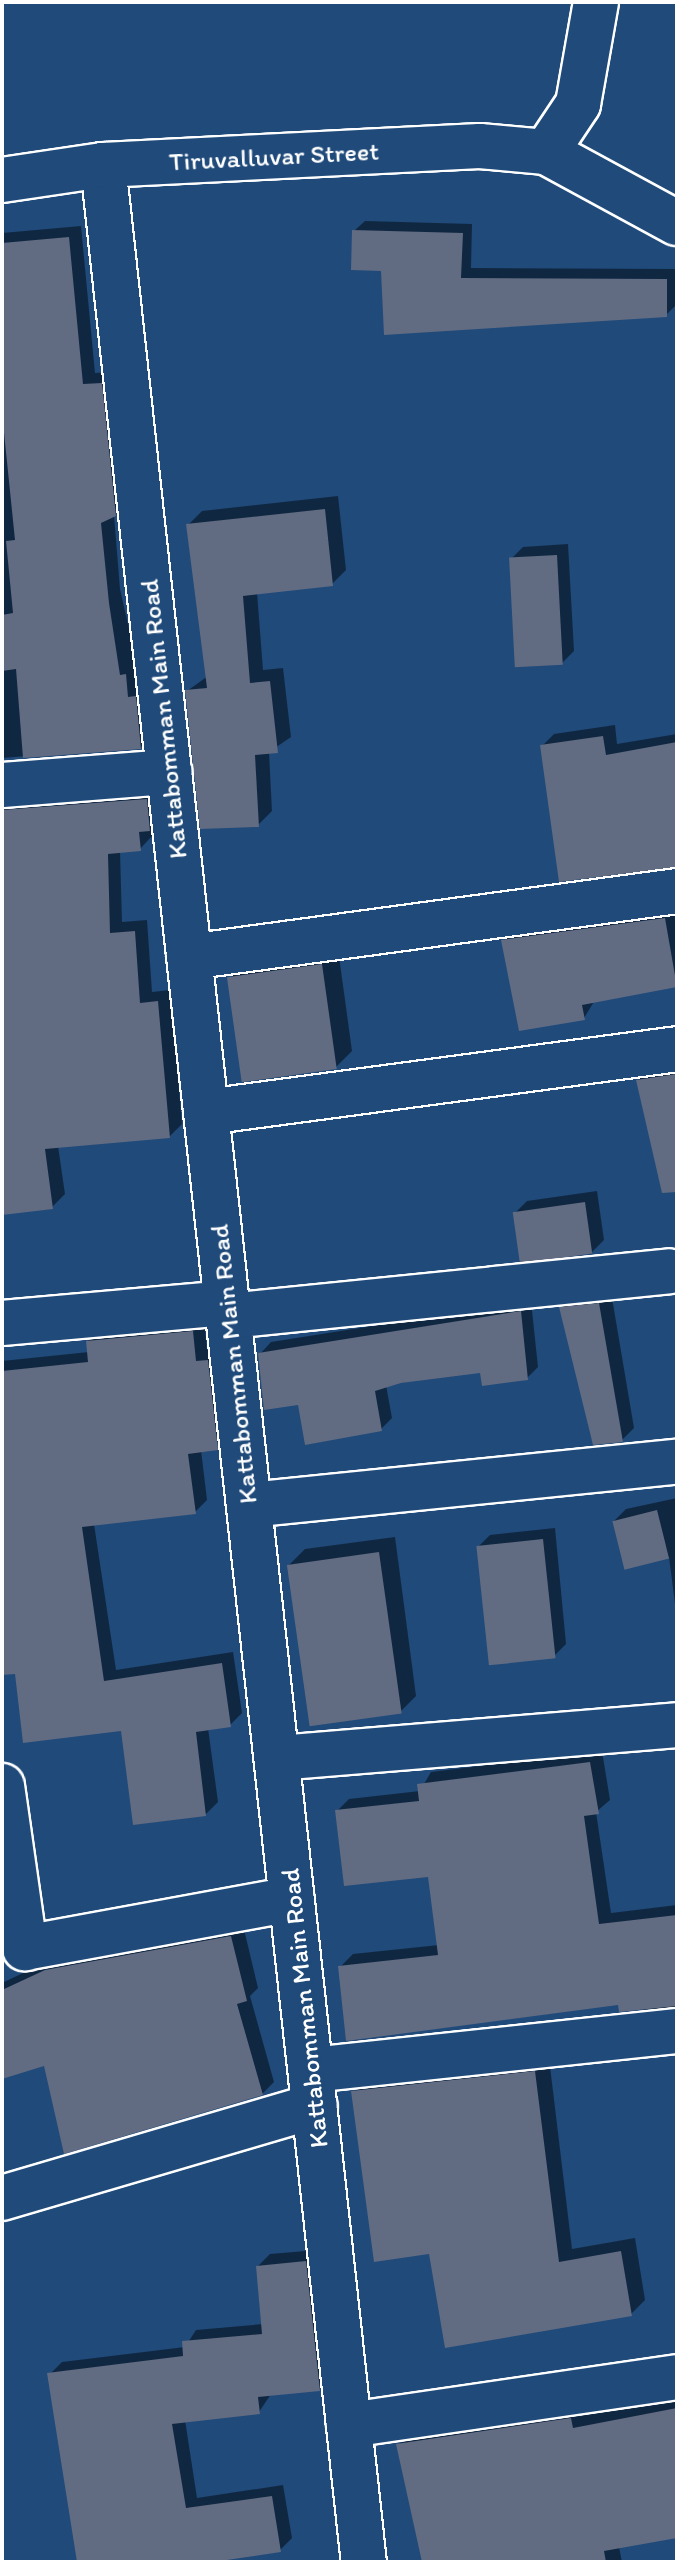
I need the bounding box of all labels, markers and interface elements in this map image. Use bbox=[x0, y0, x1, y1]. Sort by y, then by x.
street label: Tiruvalluvar Street bbox=[168, 136, 380, 178]
street label: Kattabomman Main Road bbox=[134, 577, 194, 861]
street label: Kattabomman Main Road bbox=[204, 1222, 264, 1506]
street label: Kattabomman Main Road bbox=[275, 1866, 335, 2150]

